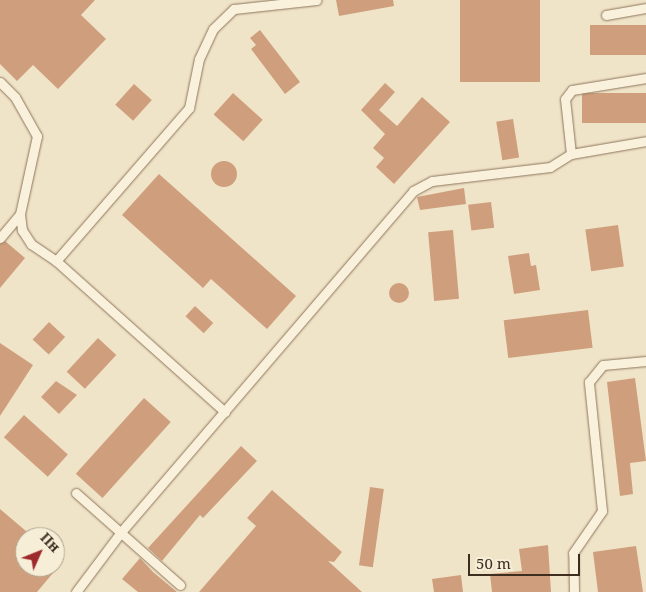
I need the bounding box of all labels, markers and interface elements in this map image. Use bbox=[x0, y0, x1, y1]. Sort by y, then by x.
north arrow bbox=[15, 527, 65, 577]
text: Пн bbox=[36, 528, 64, 556]
scale bar bbox=[471, 544, 584, 576]
text: 50 m bbox=[476, 553, 511, 573]

